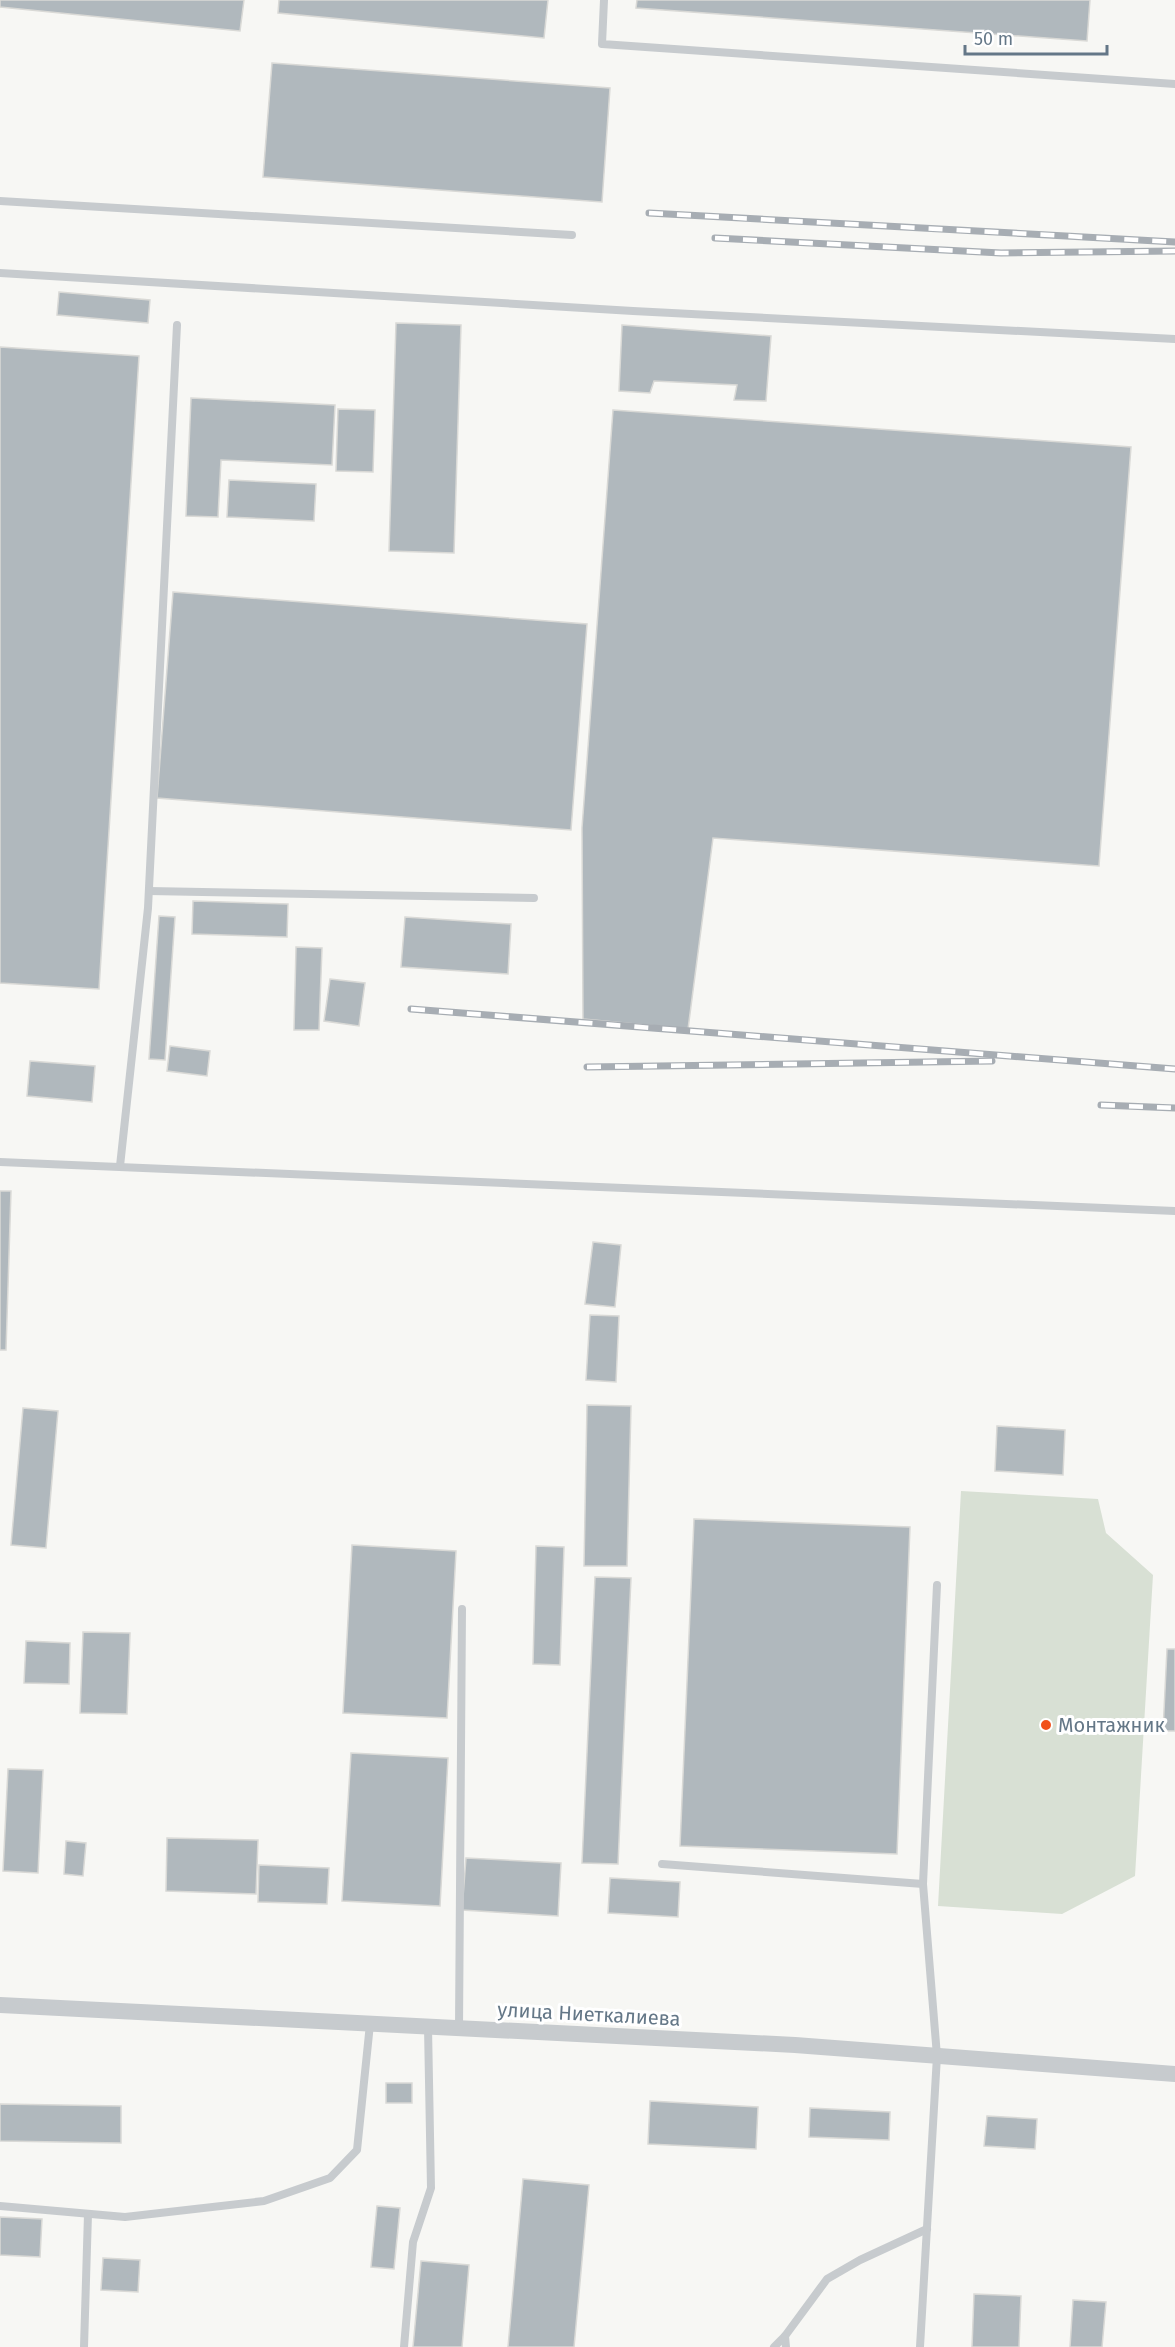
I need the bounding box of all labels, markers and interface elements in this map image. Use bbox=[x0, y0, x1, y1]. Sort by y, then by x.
scale bar bbox=[965, 18, 1108, 56]
text: 50 m bbox=[974, 28, 1013, 50]
place label: Монтажник bbox=[1058, 1713, 1165, 1737]
marker: Монтажник bbox=[1039, 1718, 1053, 1732]
street label: улица Ниеткалиева bbox=[497, 1997, 681, 2031]

